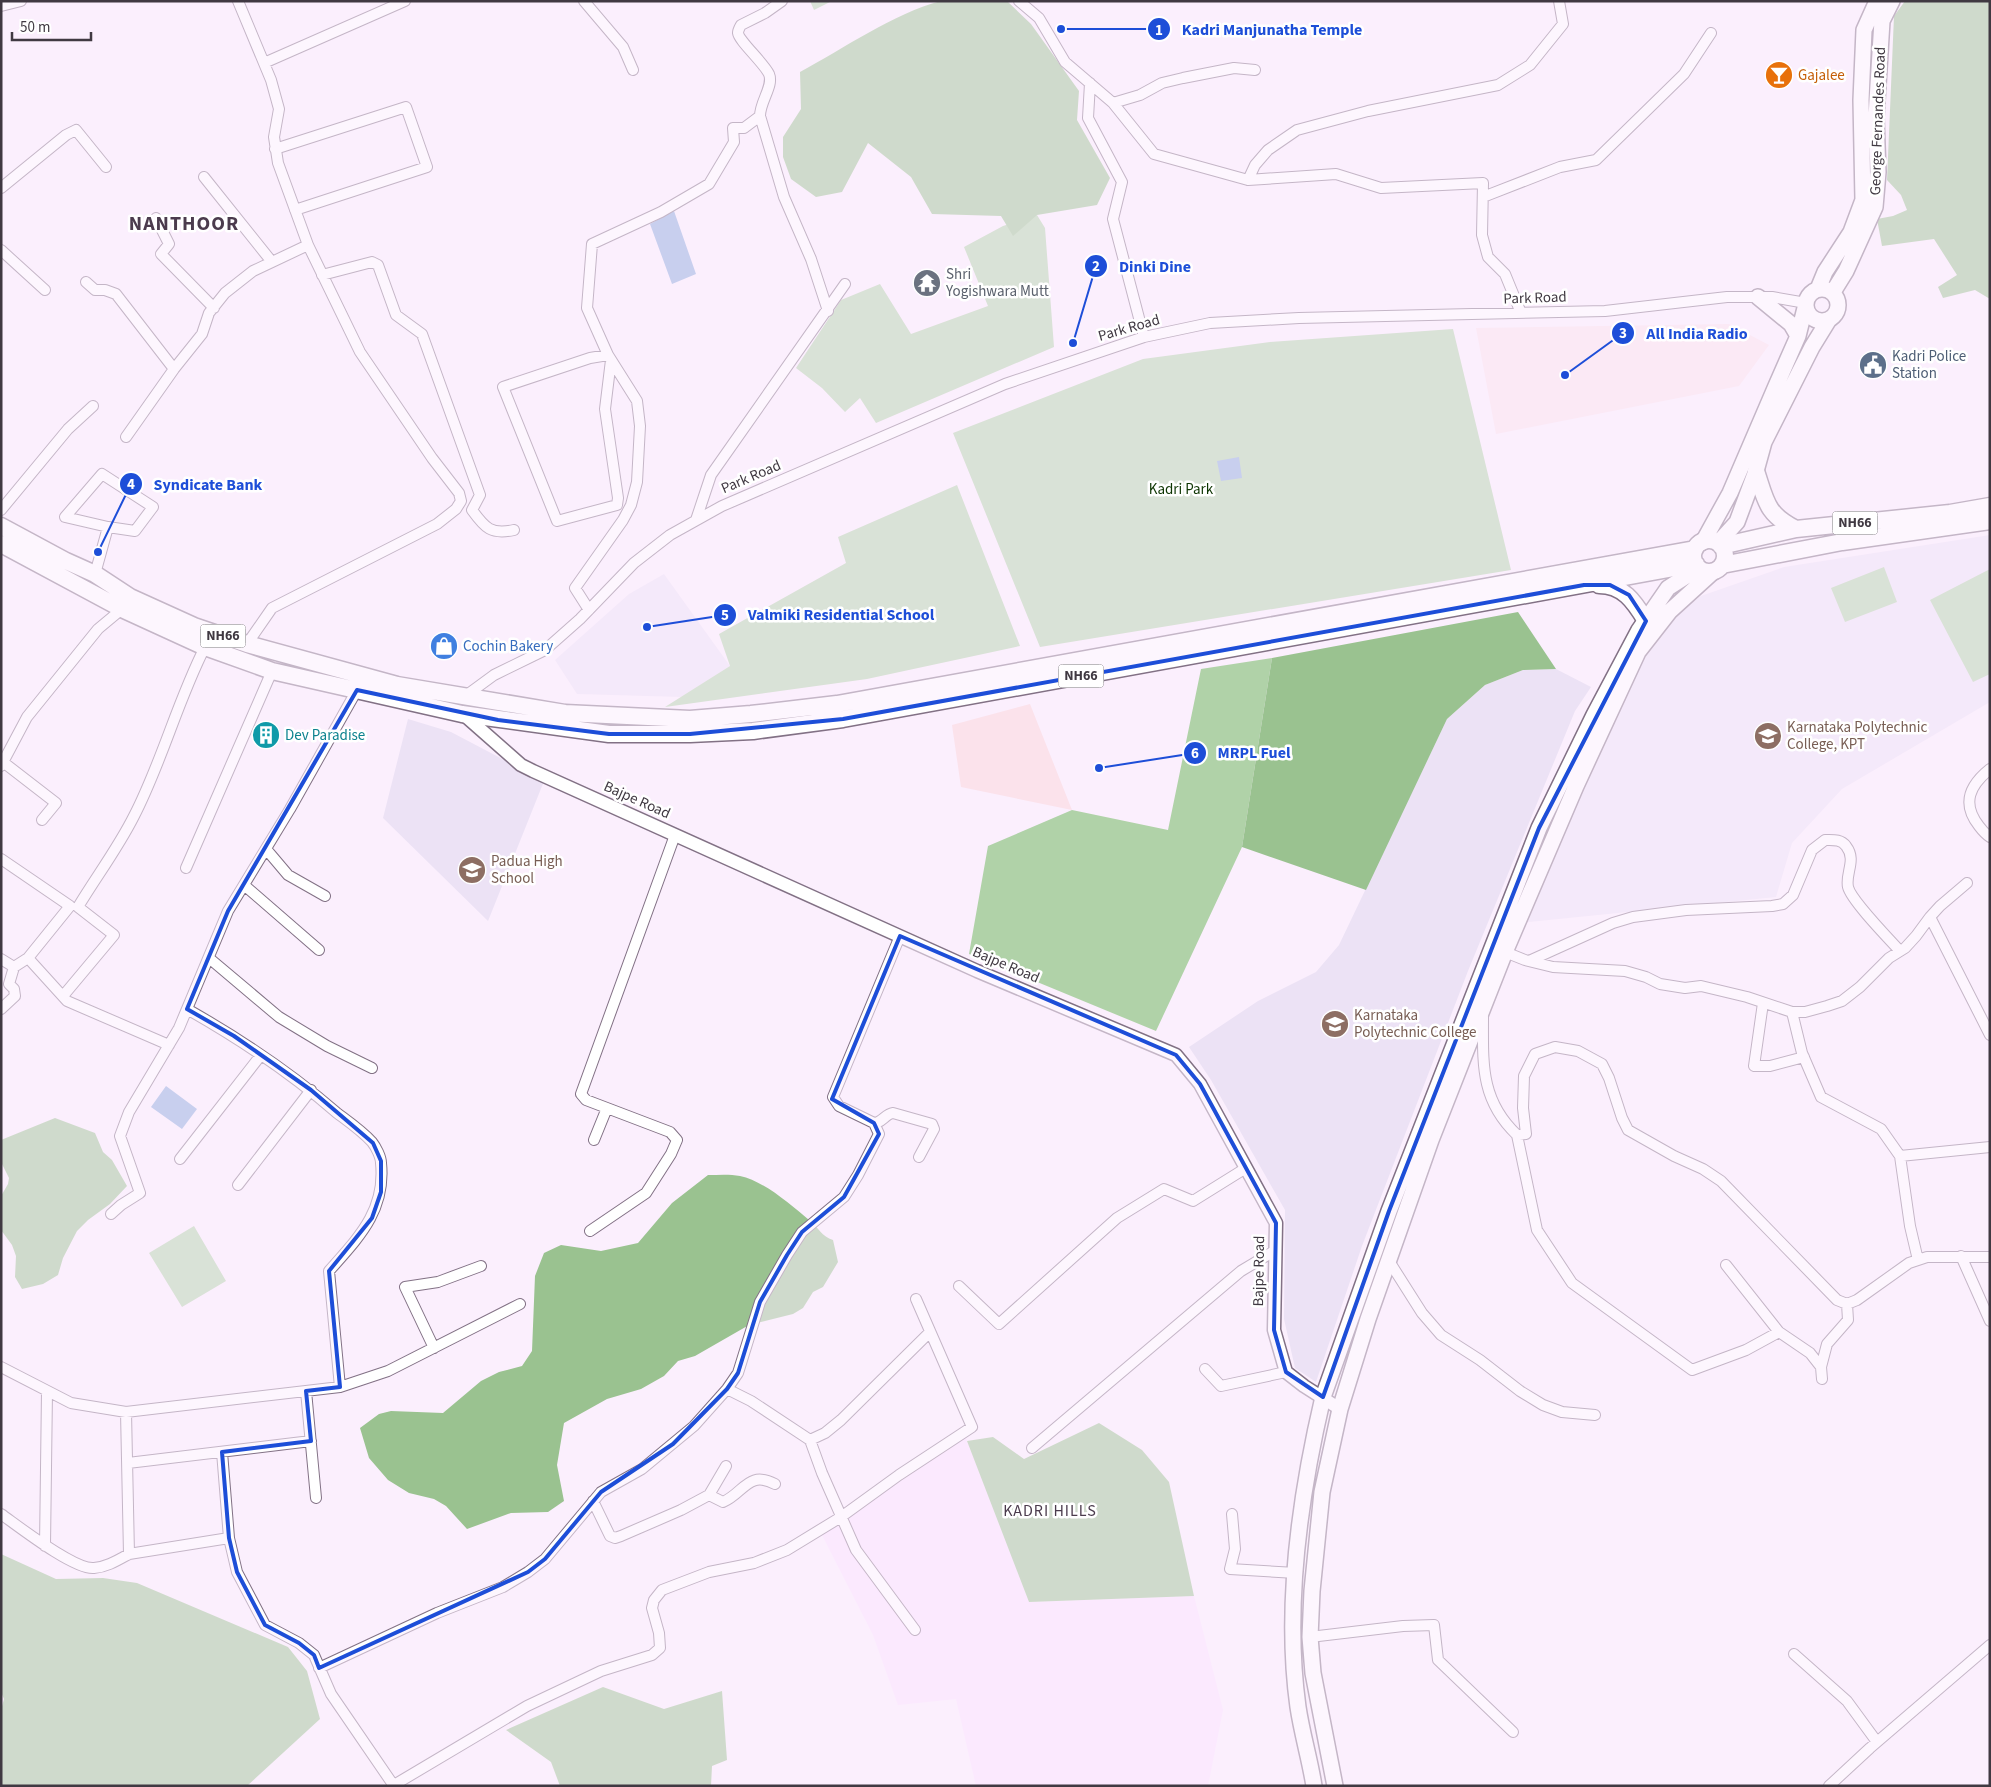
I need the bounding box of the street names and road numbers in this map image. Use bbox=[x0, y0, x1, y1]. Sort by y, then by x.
street label: George Fernandes Road bbox=[1865, 46, 1891, 196]
street label: Park Road bbox=[1503, 286, 1567, 310]
street label: Park Road bbox=[1096, 309, 1162, 347]
street label: Park Road bbox=[718, 455, 784, 499]
road number: NH66 bbox=[1832, 512, 1878, 534]
road number: NH66 bbox=[200, 624, 246, 648]
road number: NH66 bbox=[1058, 664, 1104, 688]
street label: Bajpe Road bbox=[600, 776, 674, 824]
street label: Bajpe Road bbox=[969, 941, 1043, 989]
street label: Bajpe Road bbox=[1248, 1235, 1270, 1307]

